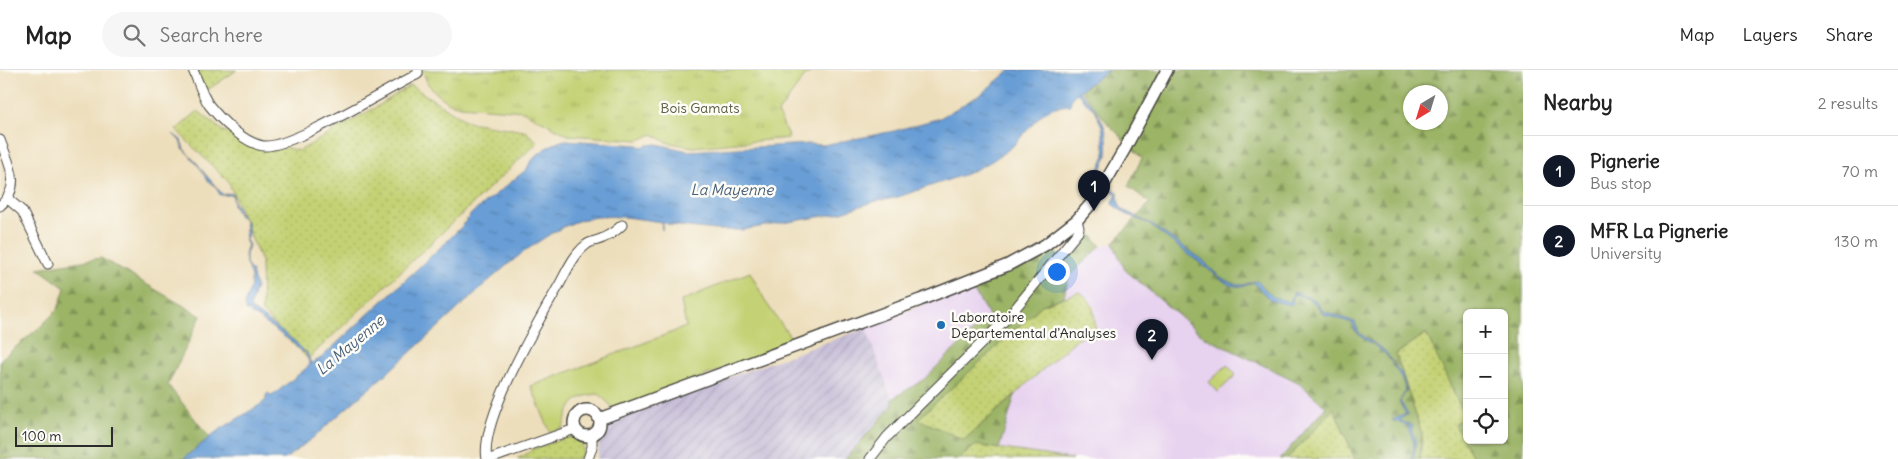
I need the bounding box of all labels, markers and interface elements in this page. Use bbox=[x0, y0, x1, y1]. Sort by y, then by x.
search box bbox=[102, 12, 452, 57]
text: Map bbox=[25, 20, 72, 50]
icon: search bbox=[120, 21, 148, 49]
text: Search here bbox=[160, 23, 263, 47]
text: Map bbox=[1679, 23, 1714, 46]
text: Layers bbox=[1742, 23, 1798, 46]
text: Share bbox=[1826, 23, 1873, 46]
north arrow bbox=[1403, 85, 1448, 130]
text: Nearby bbox=[1543, 89, 1613, 116]
text: 2 results bbox=[1818, 93, 1878, 113]
park label: Bois Gamats bbox=[660, 99, 740, 117]
text: Pignerie bbox=[1590, 149, 1660, 173]
text: 1 bbox=[1556, 161, 1562, 181]
text: 70 m bbox=[1842, 161, 1878, 181]
pin: 1 bbox=[1078, 170, 1110, 211]
text: Bus stop bbox=[1590, 173, 1652, 193]
water label: La Mayenne bbox=[691, 180, 774, 199]
text: MFR La Pignerie bbox=[1590, 219, 1728, 243]
text: 2 bbox=[1555, 231, 1563, 251]
text: 130 m bbox=[1834, 231, 1878, 251]
text: University bbox=[1590, 243, 1662, 263]
your location bbox=[1044, 259, 1070, 285]
place label: Laboratoire Départemental d'Analyses bbox=[951, 308, 1116, 342]
map controls bbox=[1463, 309, 1508, 444]
button: + bbox=[1463, 309, 1508, 354]
water label: La Mayenne bbox=[312, 311, 389, 379]
marker: Laboratoire Départemental d'Analyses bbox=[935, 319, 947, 331]
pin: 2 bbox=[1136, 319, 1168, 360]
button: − bbox=[1463, 354, 1508, 399]
button: locate bbox=[1463, 399, 1508, 444]
scale bar bbox=[15, 424, 112, 447]
text: 100 m bbox=[22, 427, 62, 445]

